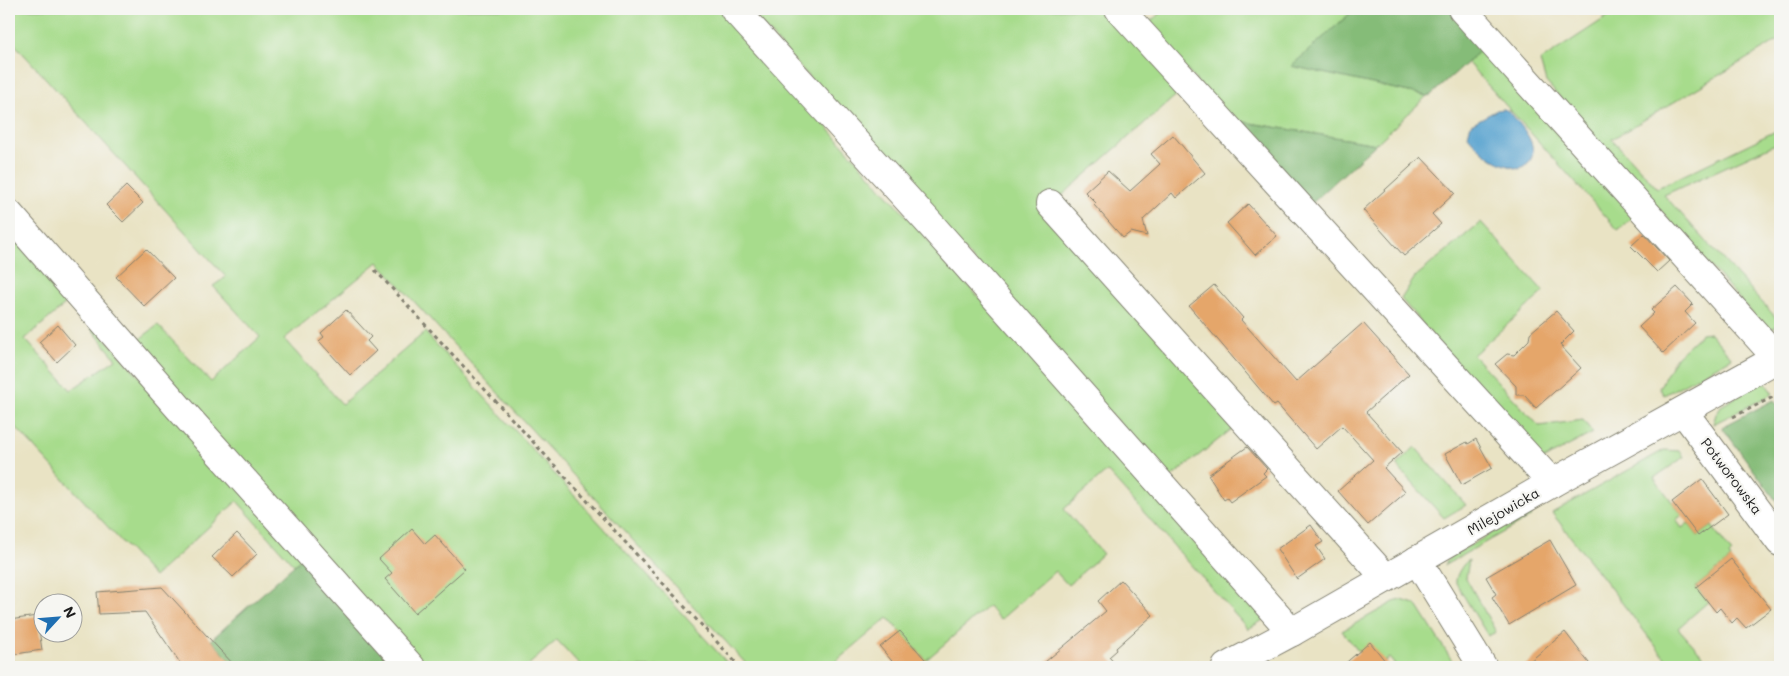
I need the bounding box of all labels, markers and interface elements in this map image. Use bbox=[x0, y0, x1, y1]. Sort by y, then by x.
street label: Potworowska bbox=[1697, 434, 1767, 518]
street label: Milejowicka bbox=[1464, 483, 1542, 539]
north arrow bbox=[32, 594, 82, 644]
text: N bbox=[59, 603, 81, 621]

